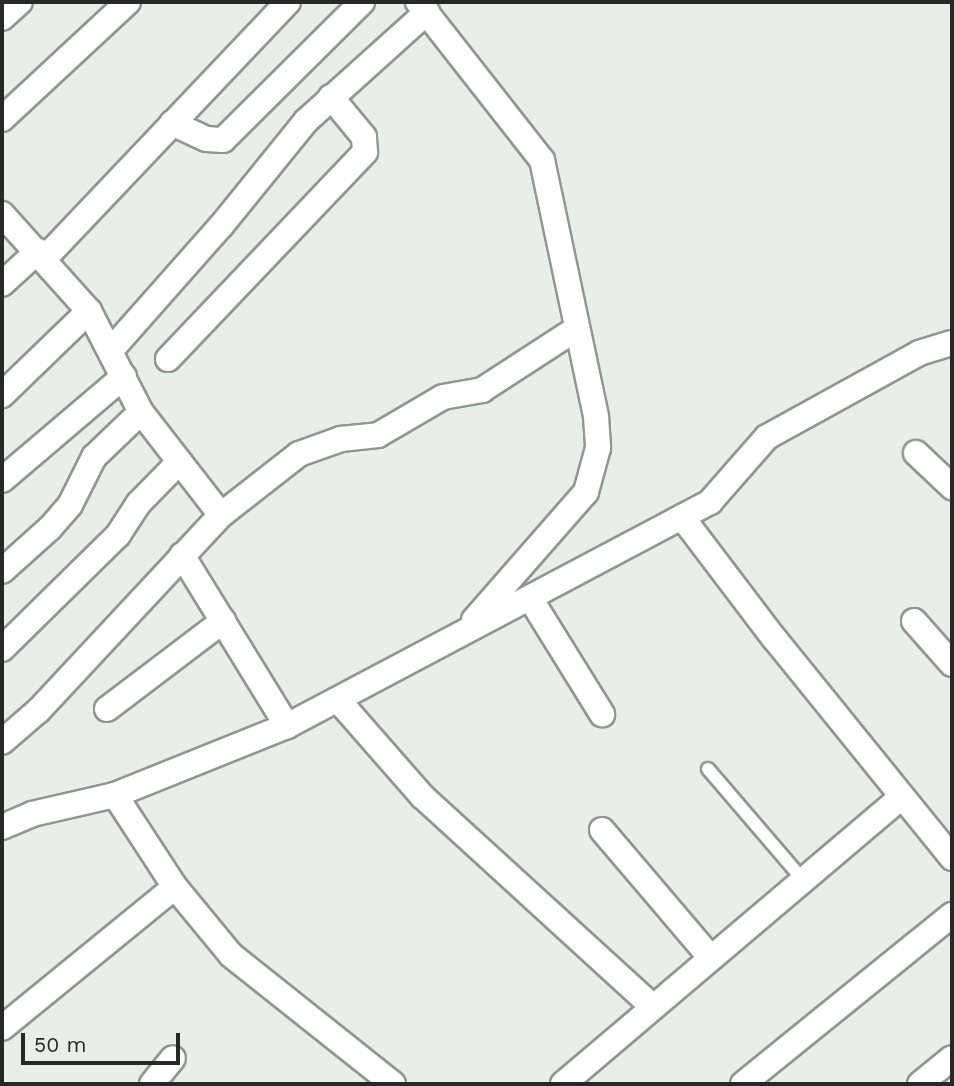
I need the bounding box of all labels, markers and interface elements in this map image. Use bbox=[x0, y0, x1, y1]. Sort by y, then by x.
scale bar bbox=[24, 1020, 184, 1064]
text: 50 m bbox=[34, 1032, 86, 1057]

